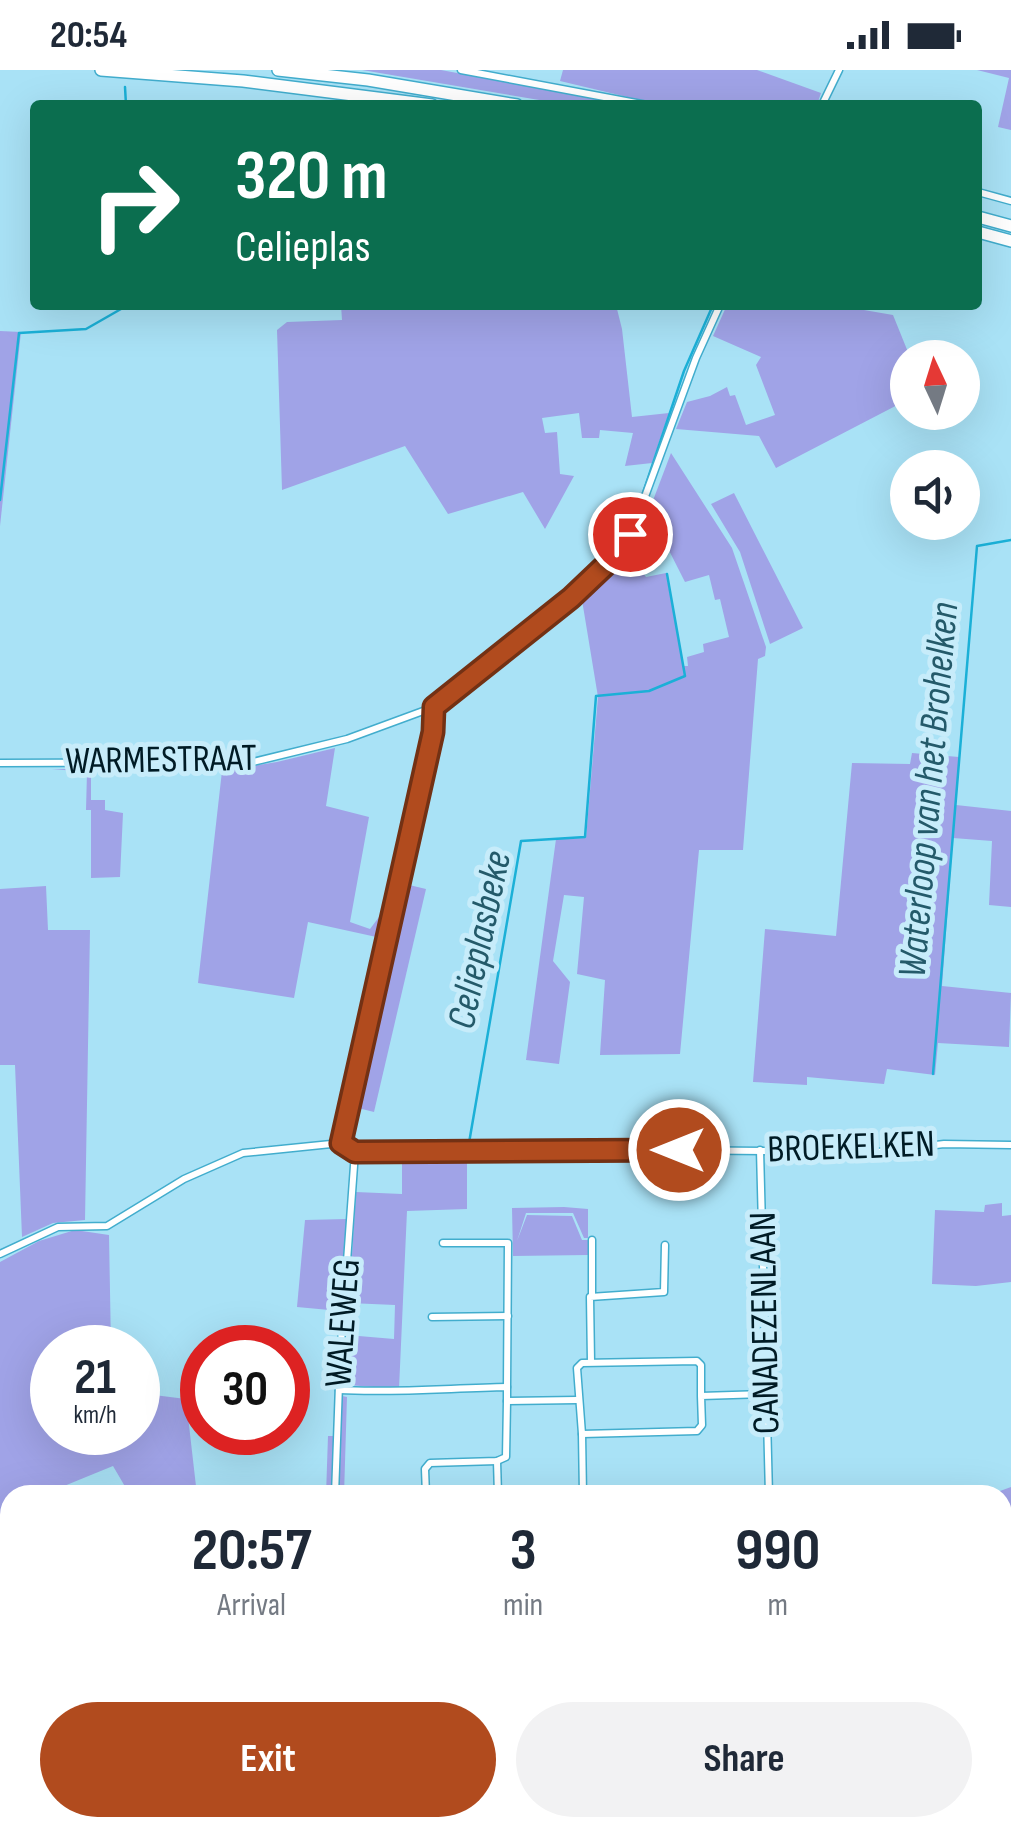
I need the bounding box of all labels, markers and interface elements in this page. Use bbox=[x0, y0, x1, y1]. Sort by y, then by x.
text: 20:54 bbox=[50, 13, 127, 58]
text: 320 m bbox=[235, 135, 388, 219]
icon: right bbox=[70, 140, 200, 270]
text: Celieplas bbox=[235, 220, 371, 275]
north arrow bbox=[890, 340, 980, 430]
map controls bbox=[890, 340, 980, 540]
button: sound bbox=[890, 450, 980, 540]
pin bbox=[588, 492, 673, 577]
icon: arrive bbox=[603, 507, 658, 562]
water label: Waterloop van het Brohelken bbox=[889, 600, 969, 980]
street label: WARMESTRAAT bbox=[65, 736, 257, 784]
water label: Celieplasbeke bbox=[438, 847, 522, 1033]
position arrow bbox=[627, 1098, 731, 1202]
street label: BROEKELKEN bbox=[767, 1122, 935, 1172]
street label: CANADEZENLAAN bbox=[741, 1211, 789, 1435]
street label: WALEWEG bbox=[316, 1257, 370, 1389]
speed limit sign: 30 bbox=[180, 1325, 310, 1455]
text: 21 bbox=[74, 1348, 116, 1408]
text: km/h bbox=[73, 1400, 117, 1431]
text: 20:57 bbox=[192, 1515, 311, 1587]
text: 3 bbox=[510, 1515, 537, 1587]
text: 990 bbox=[735, 1515, 820, 1587]
text: Arrival bbox=[217, 1586, 286, 1625]
text: min bbox=[503, 1586, 543, 1625]
text: m bbox=[767, 1586, 788, 1625]
button: Exit bbox=[40, 1702, 496, 1817]
button: Share bbox=[516, 1702, 972, 1817]

